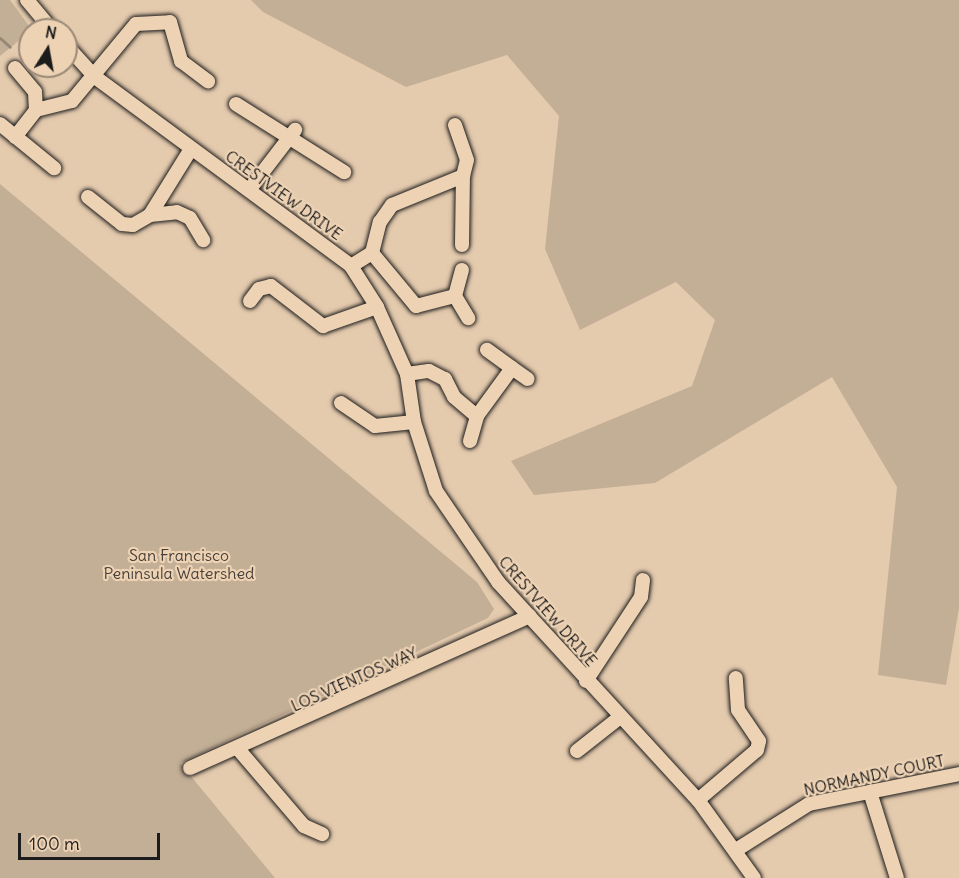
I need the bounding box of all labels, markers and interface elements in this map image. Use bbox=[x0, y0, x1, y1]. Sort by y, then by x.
north arrow bbox=[18, 18, 78, 78]
text: N bbox=[44, 21, 58, 43]
street label: CRESTVIEW DRIVE bbox=[222, 146, 346, 244]
park label: San Francisco Peninsula Watershed bbox=[104, 545, 254, 583]
street label: CRESTVIEW DRIVE bbox=[495, 552, 601, 670]
street label: LOS VIENTOS WAY bbox=[288, 643, 420, 715]
street label: NORMANDY COURT bbox=[802, 751, 946, 799]
scale bar bbox=[21, 821, 164, 859]
text: 100 m bbox=[29, 832, 80, 855]

